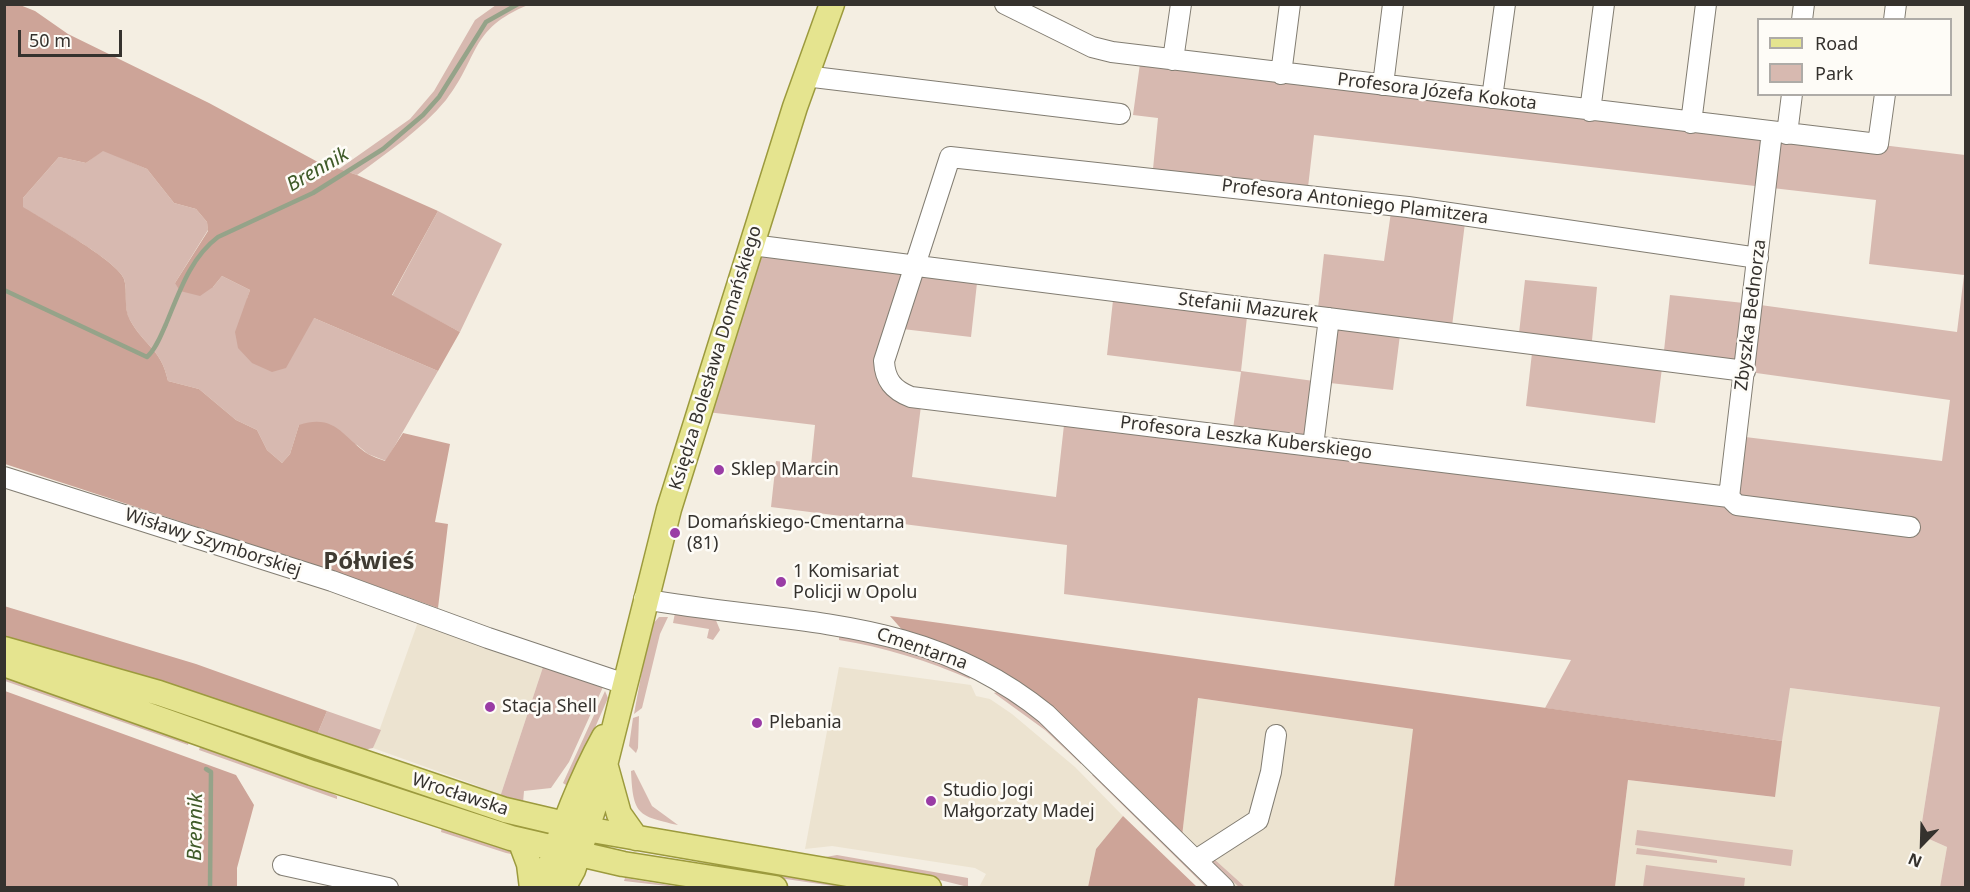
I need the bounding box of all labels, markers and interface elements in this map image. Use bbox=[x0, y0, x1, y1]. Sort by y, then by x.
scale bar bbox=[21, 18, 124, 56]
legend bbox=[1757, 18, 1952, 96]
text: 50 m bbox=[29, 28, 71, 52]
text: Road bbox=[1815, 31, 1858, 55]
text: Park bbox=[1815, 61, 1853, 85]
street label: Profesora Józefa Kokota bbox=[1336, 69, 1538, 115]
water label: Brennik bbox=[283, 143, 353, 197]
street label: Profesora Antoniego Plamitzera bbox=[1220, 175, 1490, 229]
street label: Księdza Bolesława Domańskiego bbox=[665, 223, 767, 493]
street label: Zbyszka Bednorza bbox=[1731, 238, 1771, 392]
street label: Stefanii Mazurek bbox=[1177, 289, 1319, 327]
street label: Profesora Leszka Kuberskiego bbox=[1119, 412, 1373, 464]
place label: Sklep Marcin bbox=[731, 459, 839, 481]
marker: Sklep Marcin bbox=[712, 463, 726, 477]
street label: Wisławy Szymborskiej bbox=[122, 504, 304, 582]
place label: Domańskiego-Cmentarna (81) bbox=[687, 512, 905, 554]
marker: Domańskiego-Cmentarna (81) bbox=[668, 526, 682, 540]
district label: Półwieś bbox=[323, 548, 415, 576]
place label: 1 Komisariat Policji w Opolu bbox=[793, 561, 917, 604]
marker: 1 Komisariat Policji w Opolu bbox=[774, 575, 788, 589]
street label: Cmentarna bbox=[874, 623, 970, 675]
place label: Stacja Shell bbox=[502, 696, 597, 718]
marker: Stacja Shell bbox=[483, 700, 497, 714]
place label: Plebania bbox=[769, 712, 842, 734]
marker: Plebania bbox=[750, 716, 764, 730]
street label: Wrocławska bbox=[409, 769, 511, 821]
place label: Studio Jogi Małgorzaty Madej bbox=[943, 780, 1095, 822]
water label: Brennik bbox=[183, 793, 209, 861]
marker: Studio Jogi Małgorzaty Madej bbox=[924, 794, 938, 808]
north arrow bbox=[1892, 814, 1952, 874]
text: N bbox=[1905, 848, 1925, 873]

